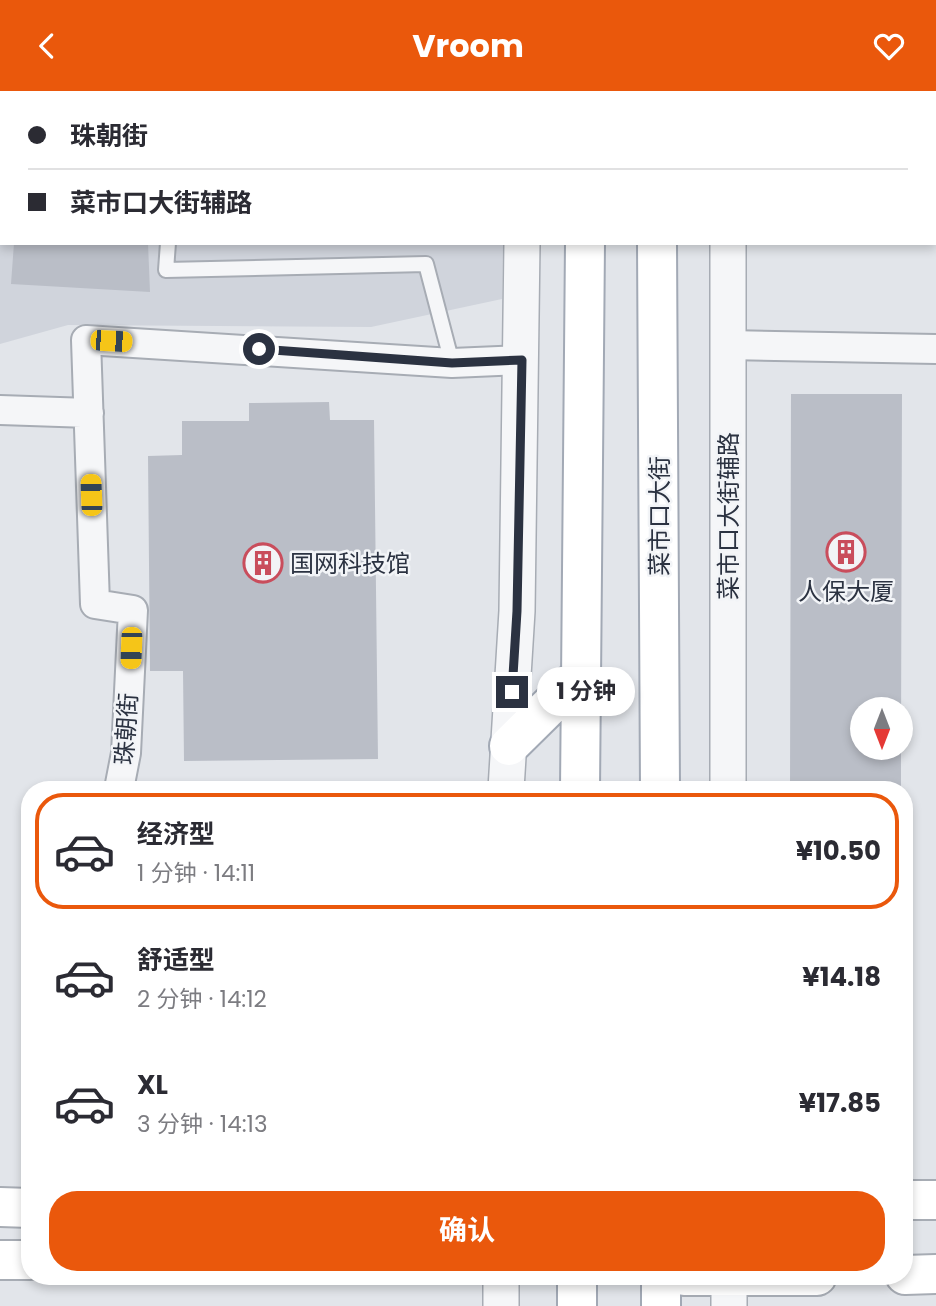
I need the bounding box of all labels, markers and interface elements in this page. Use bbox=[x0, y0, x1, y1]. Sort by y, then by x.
text: Vroom bbox=[412, 23, 524, 68]
icon: back bbox=[28, 27, 66, 65]
icon: heart bbox=[870, 27, 908, 65]
text: 珠朝街 bbox=[70, 118, 148, 154]
text: 菜市口大街辅路 bbox=[70, 185, 252, 221]
car bbox=[90, 329, 133, 353]
route start bbox=[243, 333, 275, 365]
street label: 菜市口大街辅路 bbox=[712, 432, 745, 600]
street label: 菜市口大街 bbox=[643, 456, 676, 576]
car bbox=[80, 474, 103, 516]
building icon: 人保大厦 bbox=[825, 531, 867, 573]
building icon: 国网科技馆 bbox=[242, 542, 284, 584]
place label: 国网科技馆 bbox=[290, 547, 410, 580]
place label: 人保大厦 bbox=[798, 575, 894, 608]
car bbox=[120, 627, 143, 669]
callout: 1 分钟 bbox=[536, 667, 634, 717]
text: 1 分钟 bbox=[556, 675, 616, 707]
route end bbox=[496, 676, 528, 708]
street label: 珠朝街 bbox=[107, 692, 145, 766]
north arrow bbox=[850, 697, 914, 759]
map controls bbox=[850, 697, 913, 760]
text: 经济型 bbox=[137, 816, 215, 852]
icon: car bbox=[53, 820, 116, 883]
text: ¥10.50 bbox=[796, 833, 881, 869]
text: 1 分钟 · 14:11 bbox=[137, 857, 255, 889]
text: 舒适型 bbox=[137, 942, 215, 978]
icon: car bbox=[53, 946, 116, 1009]
text: ¥14.18 bbox=[802, 959, 881, 995]
text: 2 分钟 · 14:12 bbox=[137, 983, 267, 1015]
text: XL bbox=[137, 1067, 168, 1103]
icon: car bbox=[53, 1072, 116, 1135]
text: ¥17.85 bbox=[799, 1085, 881, 1121]
text: 3 分钟 · 14:13 bbox=[137, 1108, 267, 1140]
button: 确认 bbox=[49, 1191, 885, 1271]

